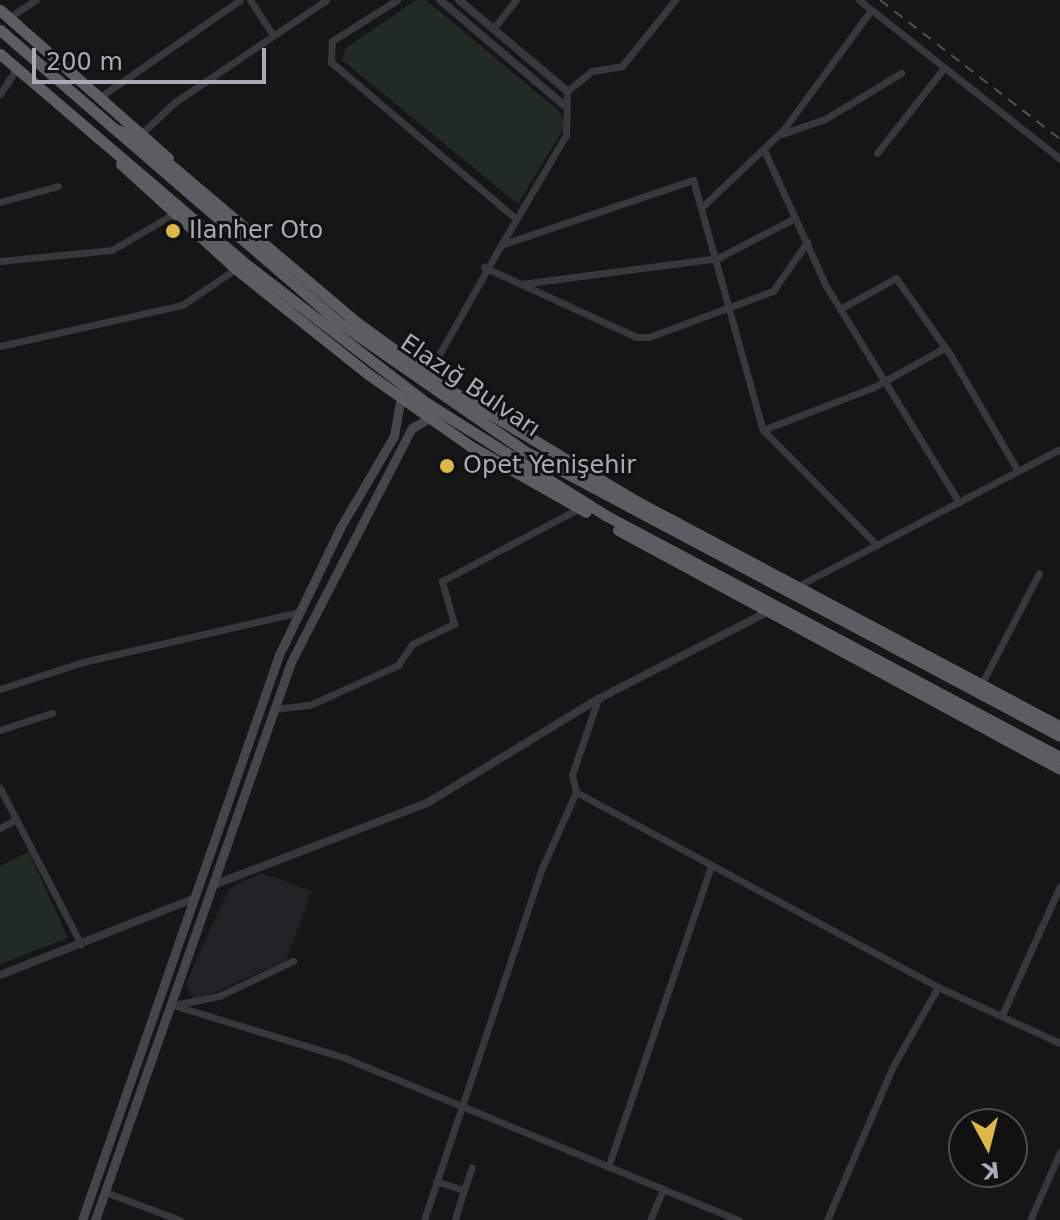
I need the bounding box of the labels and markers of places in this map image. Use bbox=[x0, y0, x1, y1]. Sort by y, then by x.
place label: Ilanher Oto bbox=[189, 217, 323, 245]
marker: Ilanher Oto bbox=[164, 222, 182, 240]
place label: Opet Yenişehir bbox=[463, 452, 636, 480]
marker: Opet Yenişehir bbox=[438, 457, 456, 475]

